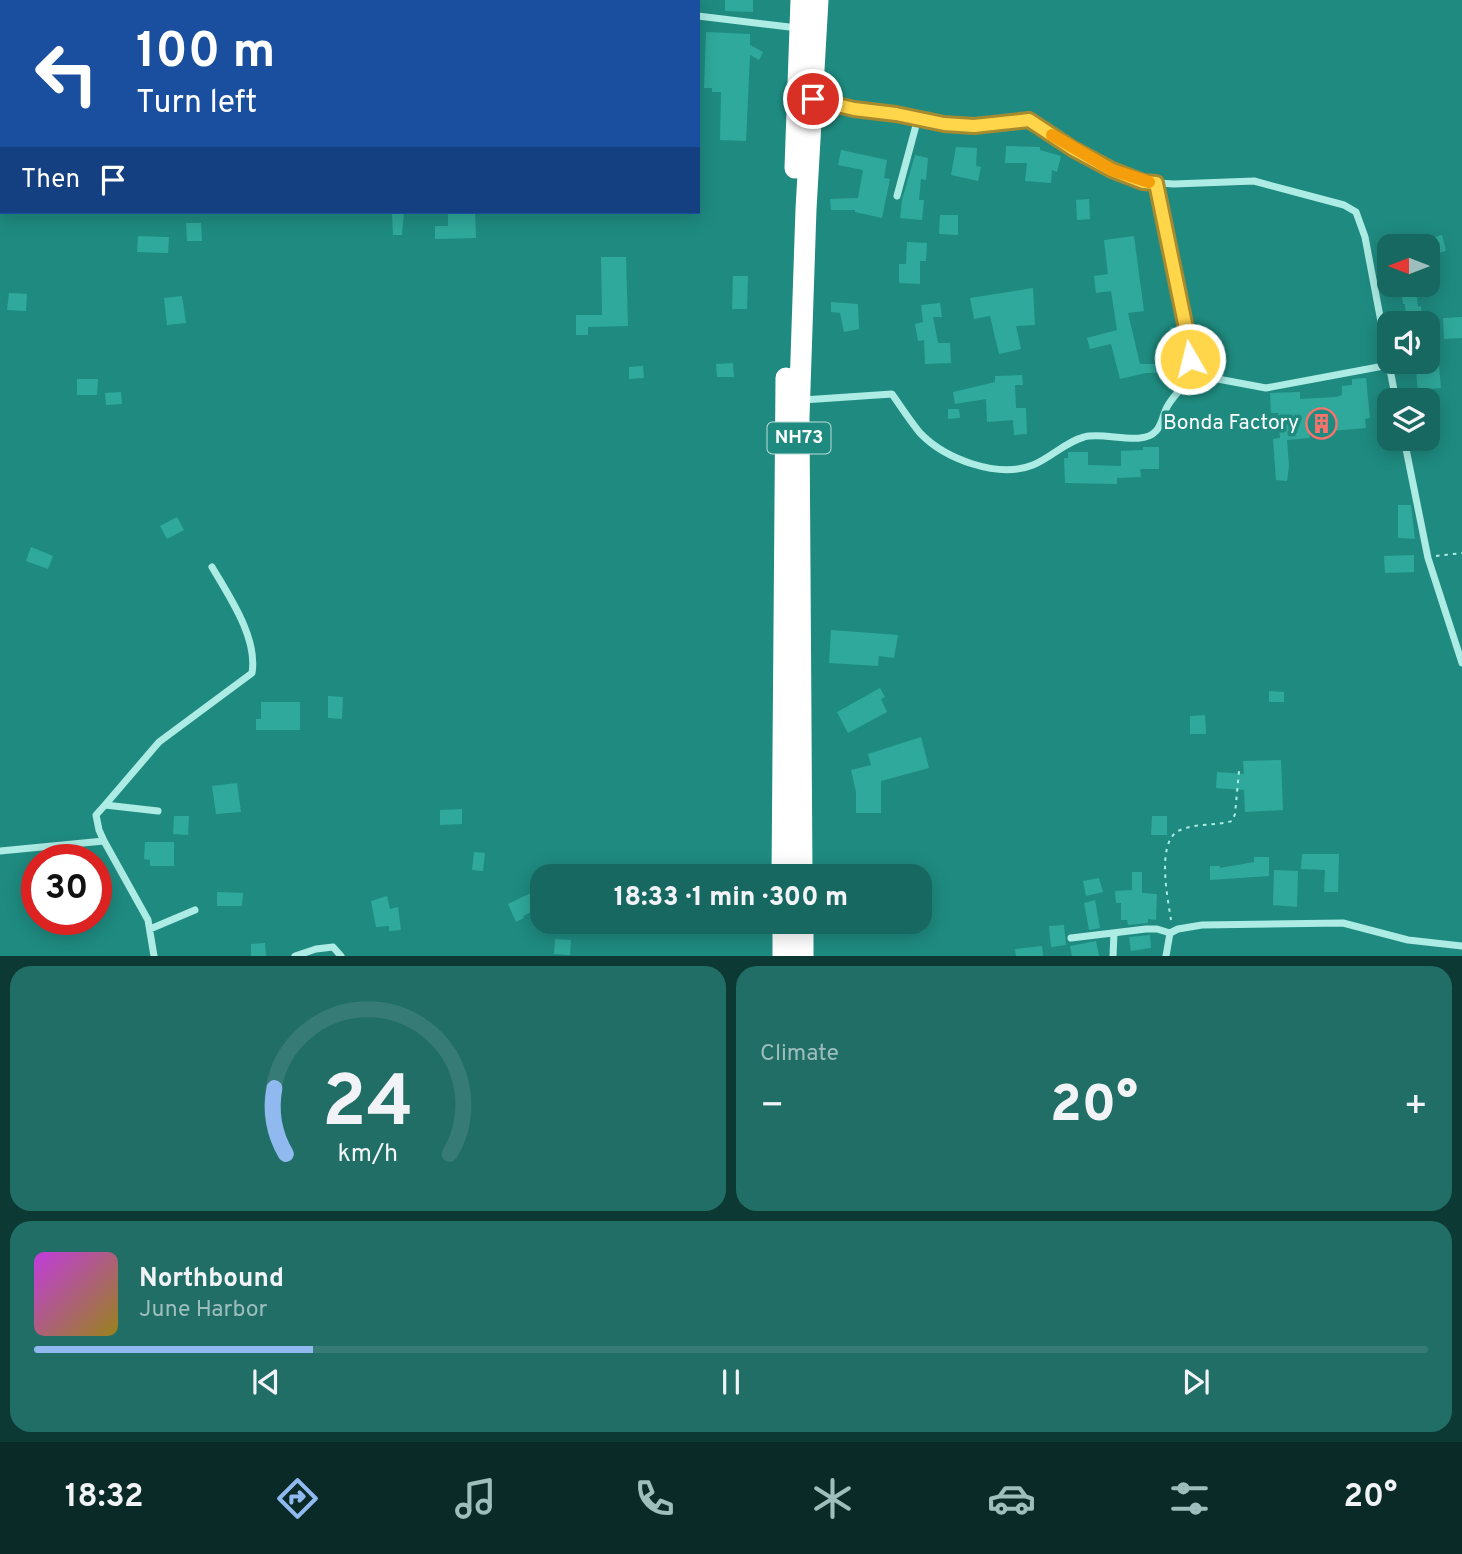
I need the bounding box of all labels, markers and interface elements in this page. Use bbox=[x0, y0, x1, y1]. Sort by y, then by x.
text: 100 m bbox=[136, 23, 275, 85]
icon: left bbox=[21, 28, 112, 119]
pin bbox=[783, 69, 843, 129]
icon: arrive bbox=[794, 80, 832, 118]
text: Turn left bbox=[136, 84, 257, 124]
icon: arrive bbox=[94, 161, 132, 199]
text: Then bbox=[21, 164, 80, 197]
north arrow bbox=[1377, 234, 1440, 298]
map controls bbox=[1377, 234, 1440, 451]
button: sound bbox=[1377, 311, 1440, 374]
position arrow bbox=[1153, 322, 1227, 396]
button: layers bbox=[1377, 388, 1440, 451]
building icon: Bonda Factory bbox=[1305, 406, 1339, 440]
place label: Bonda Factory bbox=[1163, 410, 1299, 437]
road number: NH73 bbox=[768, 422, 830, 453]
speed limit sign: 30 bbox=[21, 844, 112, 935]
text: 18:33 · 1 min · 300 m bbox=[614, 882, 848, 915]
text: Climate bbox=[760, 1040, 839, 1069]
text: 24 bbox=[322, 1061, 414, 1153]
text: 20° bbox=[1050, 1074, 1138, 1140]
text: − bbox=[760, 1083, 785, 1132]
text: + bbox=[1403, 1083, 1428, 1132]
text: km/h bbox=[338, 1139, 398, 1171]
text: Northbound bbox=[139, 1263, 284, 1296]
text: June Harbor bbox=[139, 1296, 267, 1325]
icon: previous bbox=[247, 1363, 285, 1401]
icon: pause bbox=[712, 1363, 750, 1401]
icon: next bbox=[1177, 1363, 1215, 1401]
icon: directions bbox=[273, 1474, 322, 1523]
icon: music bbox=[451, 1474, 500, 1523]
icon: phone bbox=[630, 1474, 679, 1523]
icon: climate bbox=[808, 1474, 857, 1523]
icon: car bbox=[987, 1474, 1036, 1523]
icon: filters bbox=[1165, 1474, 1214, 1523]
text: 18:32 bbox=[65, 1478, 144, 1518]
text: 20° bbox=[1343, 1478, 1397, 1518]

